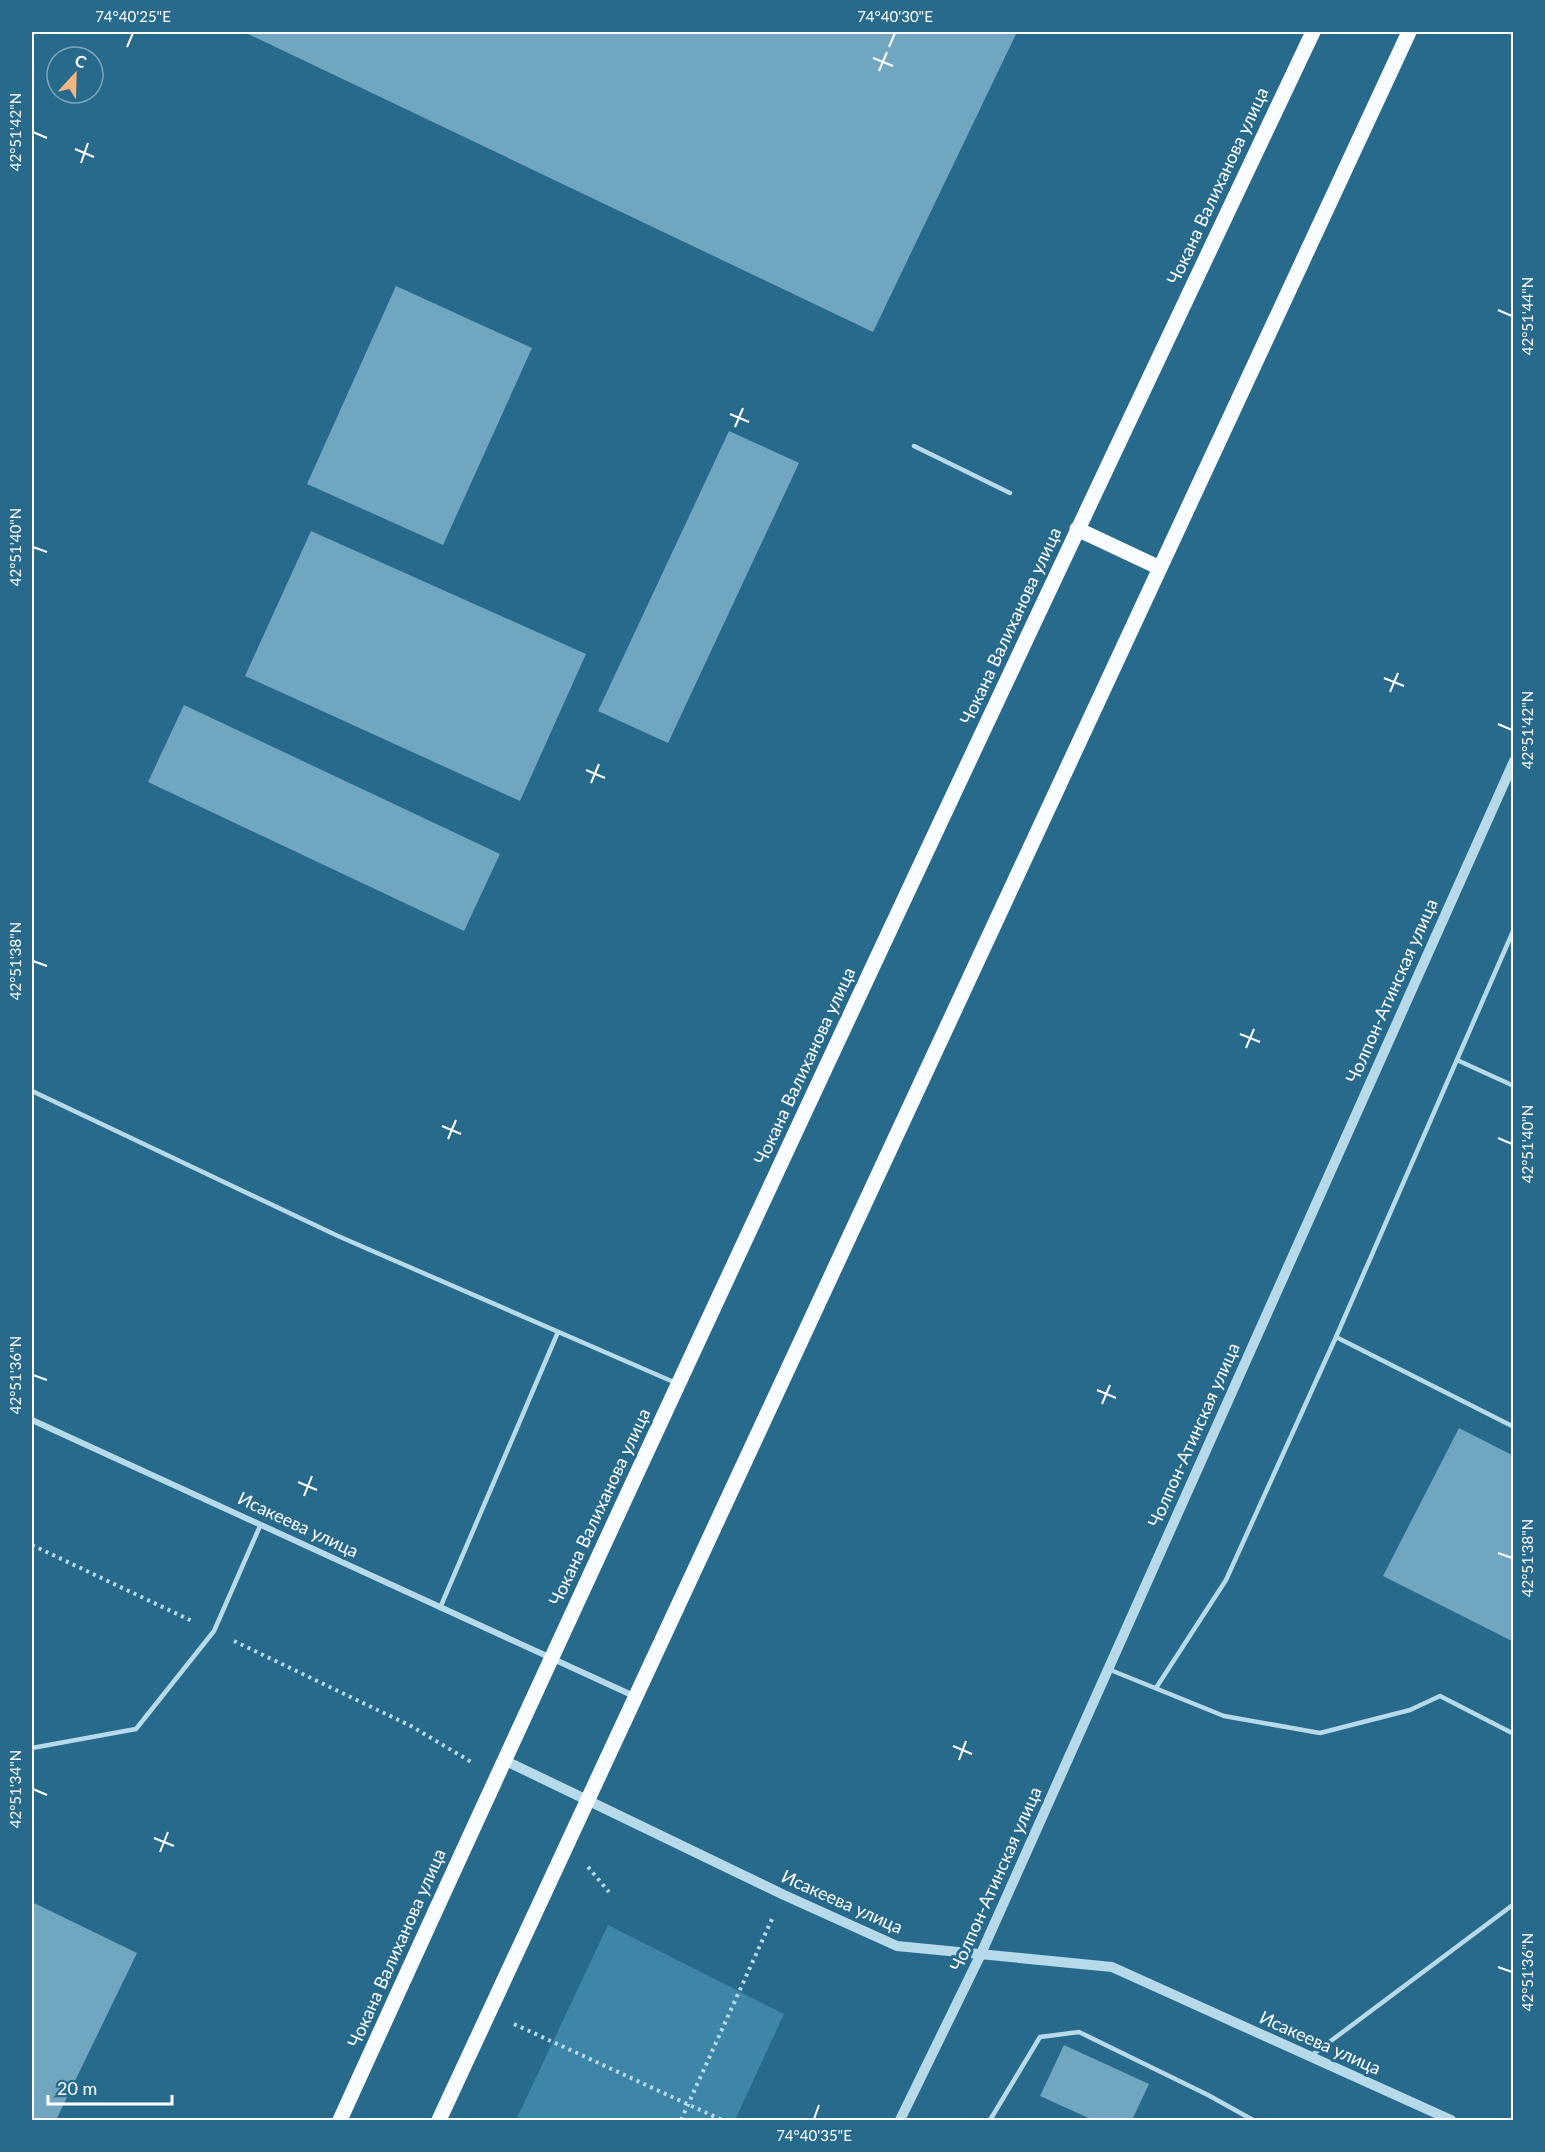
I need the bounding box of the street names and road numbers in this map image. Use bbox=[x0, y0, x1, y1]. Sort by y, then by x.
street label: Чокана Валиханова улица bbox=[1162, 83, 1272, 288]
street label: Чокана Валиханова улица bbox=[955, 523, 1065, 728]
street label: Чолпон-Атинская улица bbox=[1340, 895, 1442, 1086]
street label: Чокана Валиханова улица bbox=[749, 963, 859, 1168]
street label: Чолпон-Атинская улица bbox=[1142, 1339, 1244, 1530]
street label: Чокана Валиханова улица bbox=[544, 1404, 654, 1609]
street label: Исакеева улица bbox=[235, 1487, 362, 1562]
street label: Чолпон-Атинская улица bbox=[944, 1783, 1046, 1974]
street label: Чокана Валиханова улица bbox=[342, 1845, 450, 2050]
street label: Исакеева улица bbox=[778, 1864, 907, 1938]
street label: Исакеева улица bbox=[1256, 2005, 1385, 2079]

